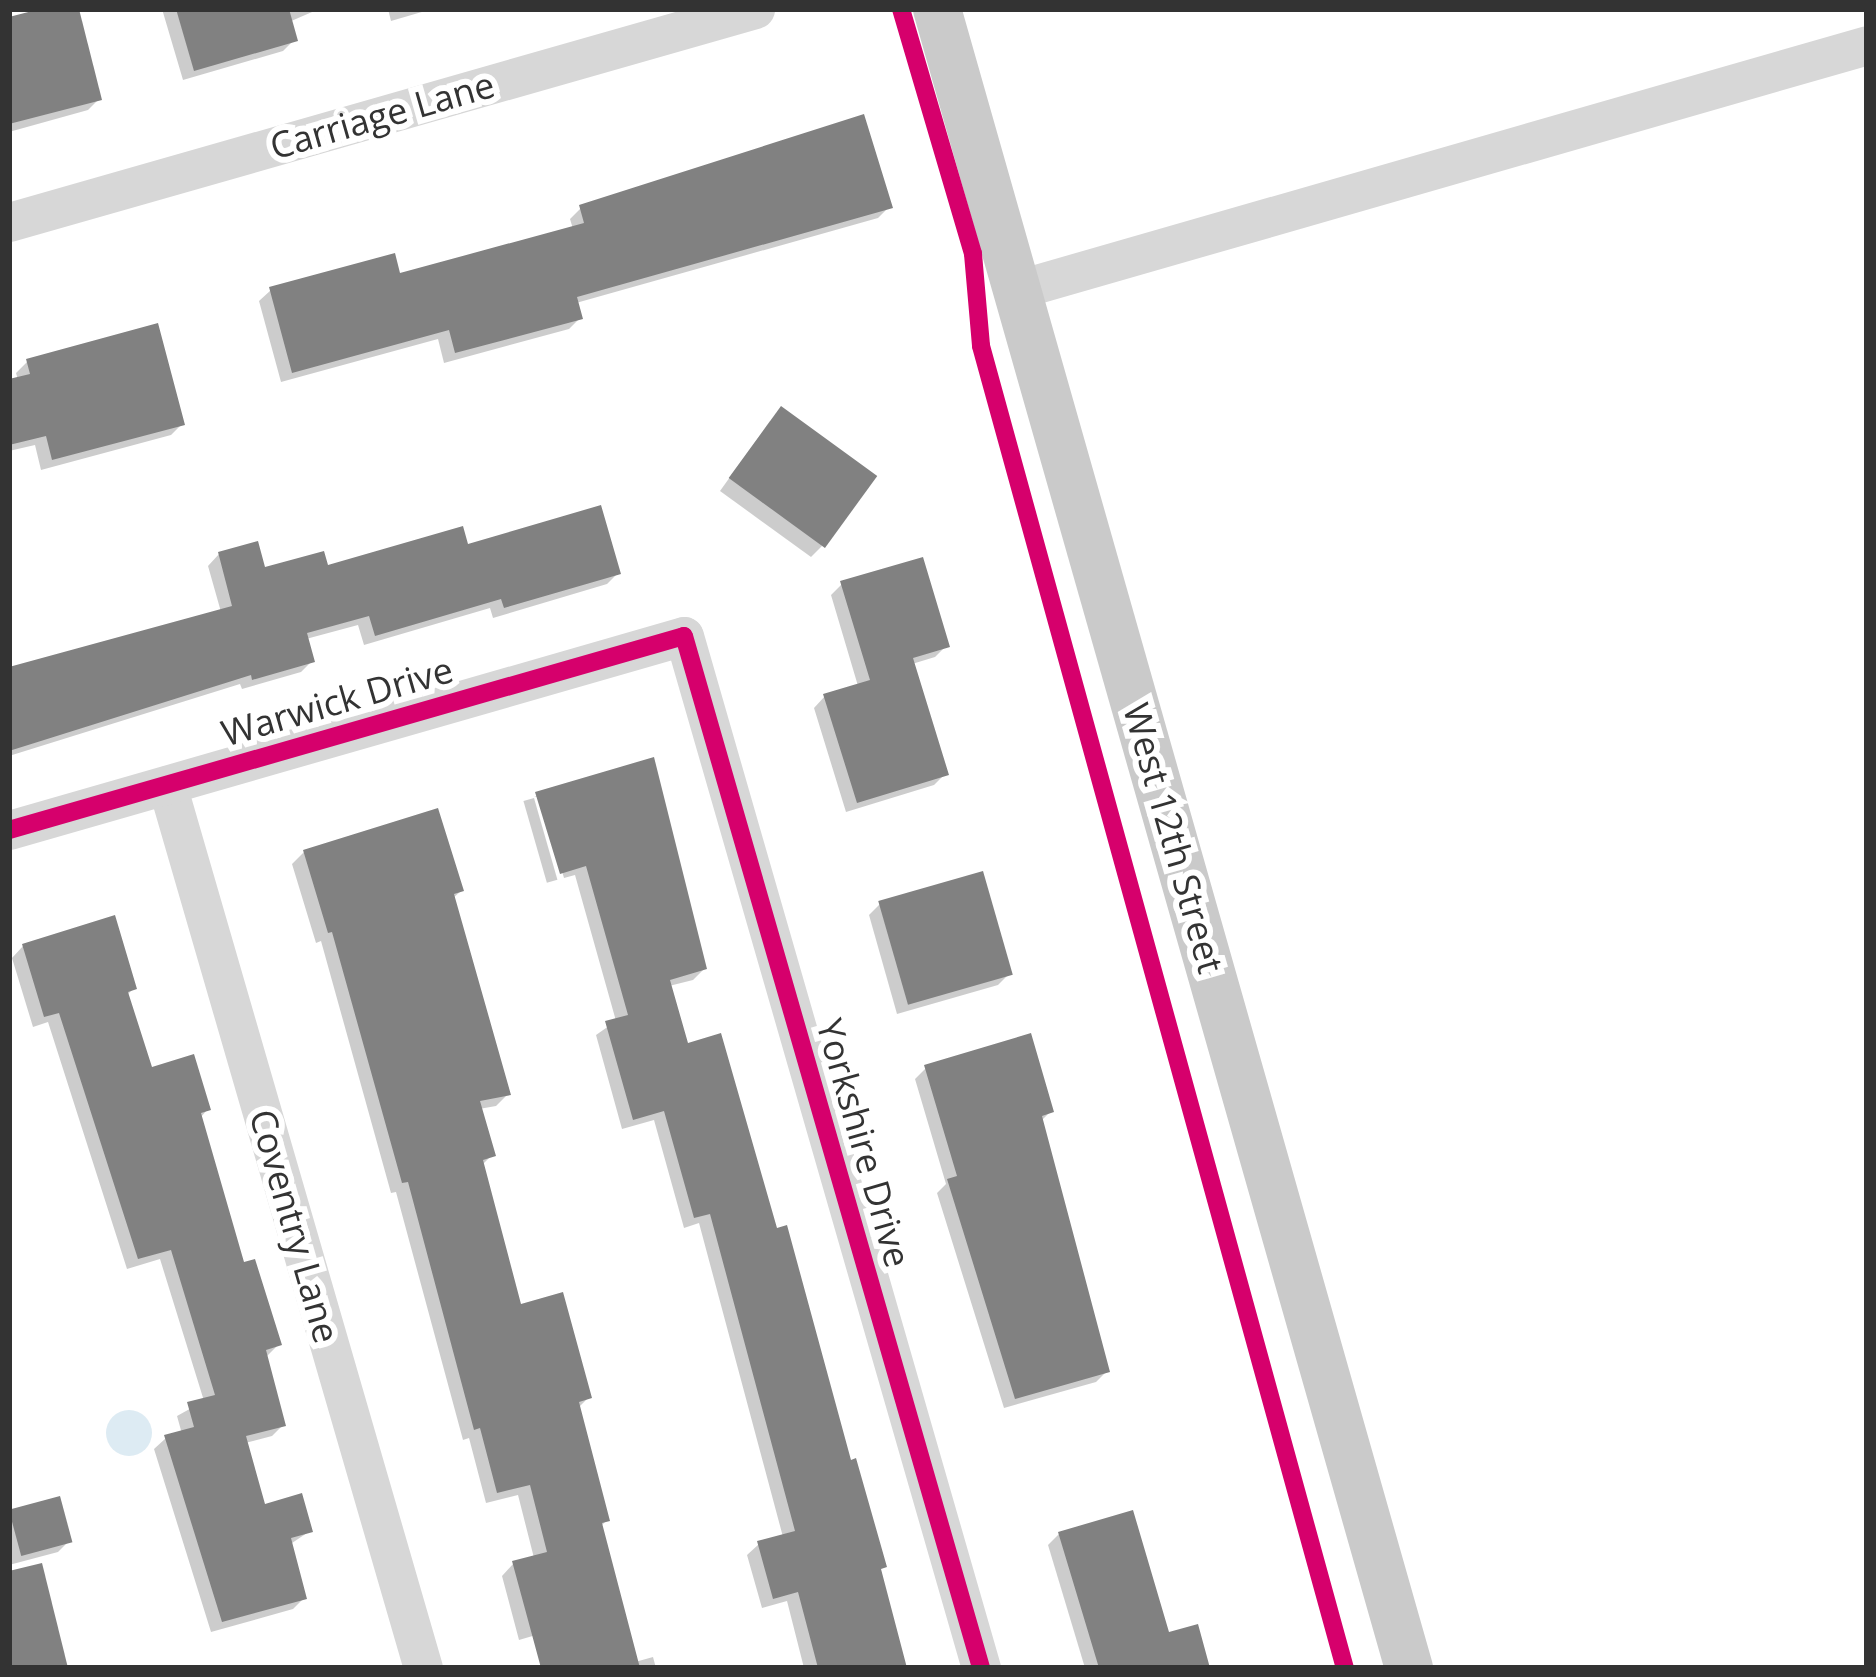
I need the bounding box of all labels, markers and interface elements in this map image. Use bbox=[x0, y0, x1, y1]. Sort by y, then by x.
street label: Carriage Lane bbox=[265, 62, 499, 168]
street label: Warwick Drive bbox=[216, 647, 458, 755]
street label: West 12th Street bbox=[1115, 698, 1233, 978]
street label: Yorkshire Drive bbox=[808, 1014, 920, 1272]
street label: Coventry Lane bbox=[241, 1104, 349, 1348]

